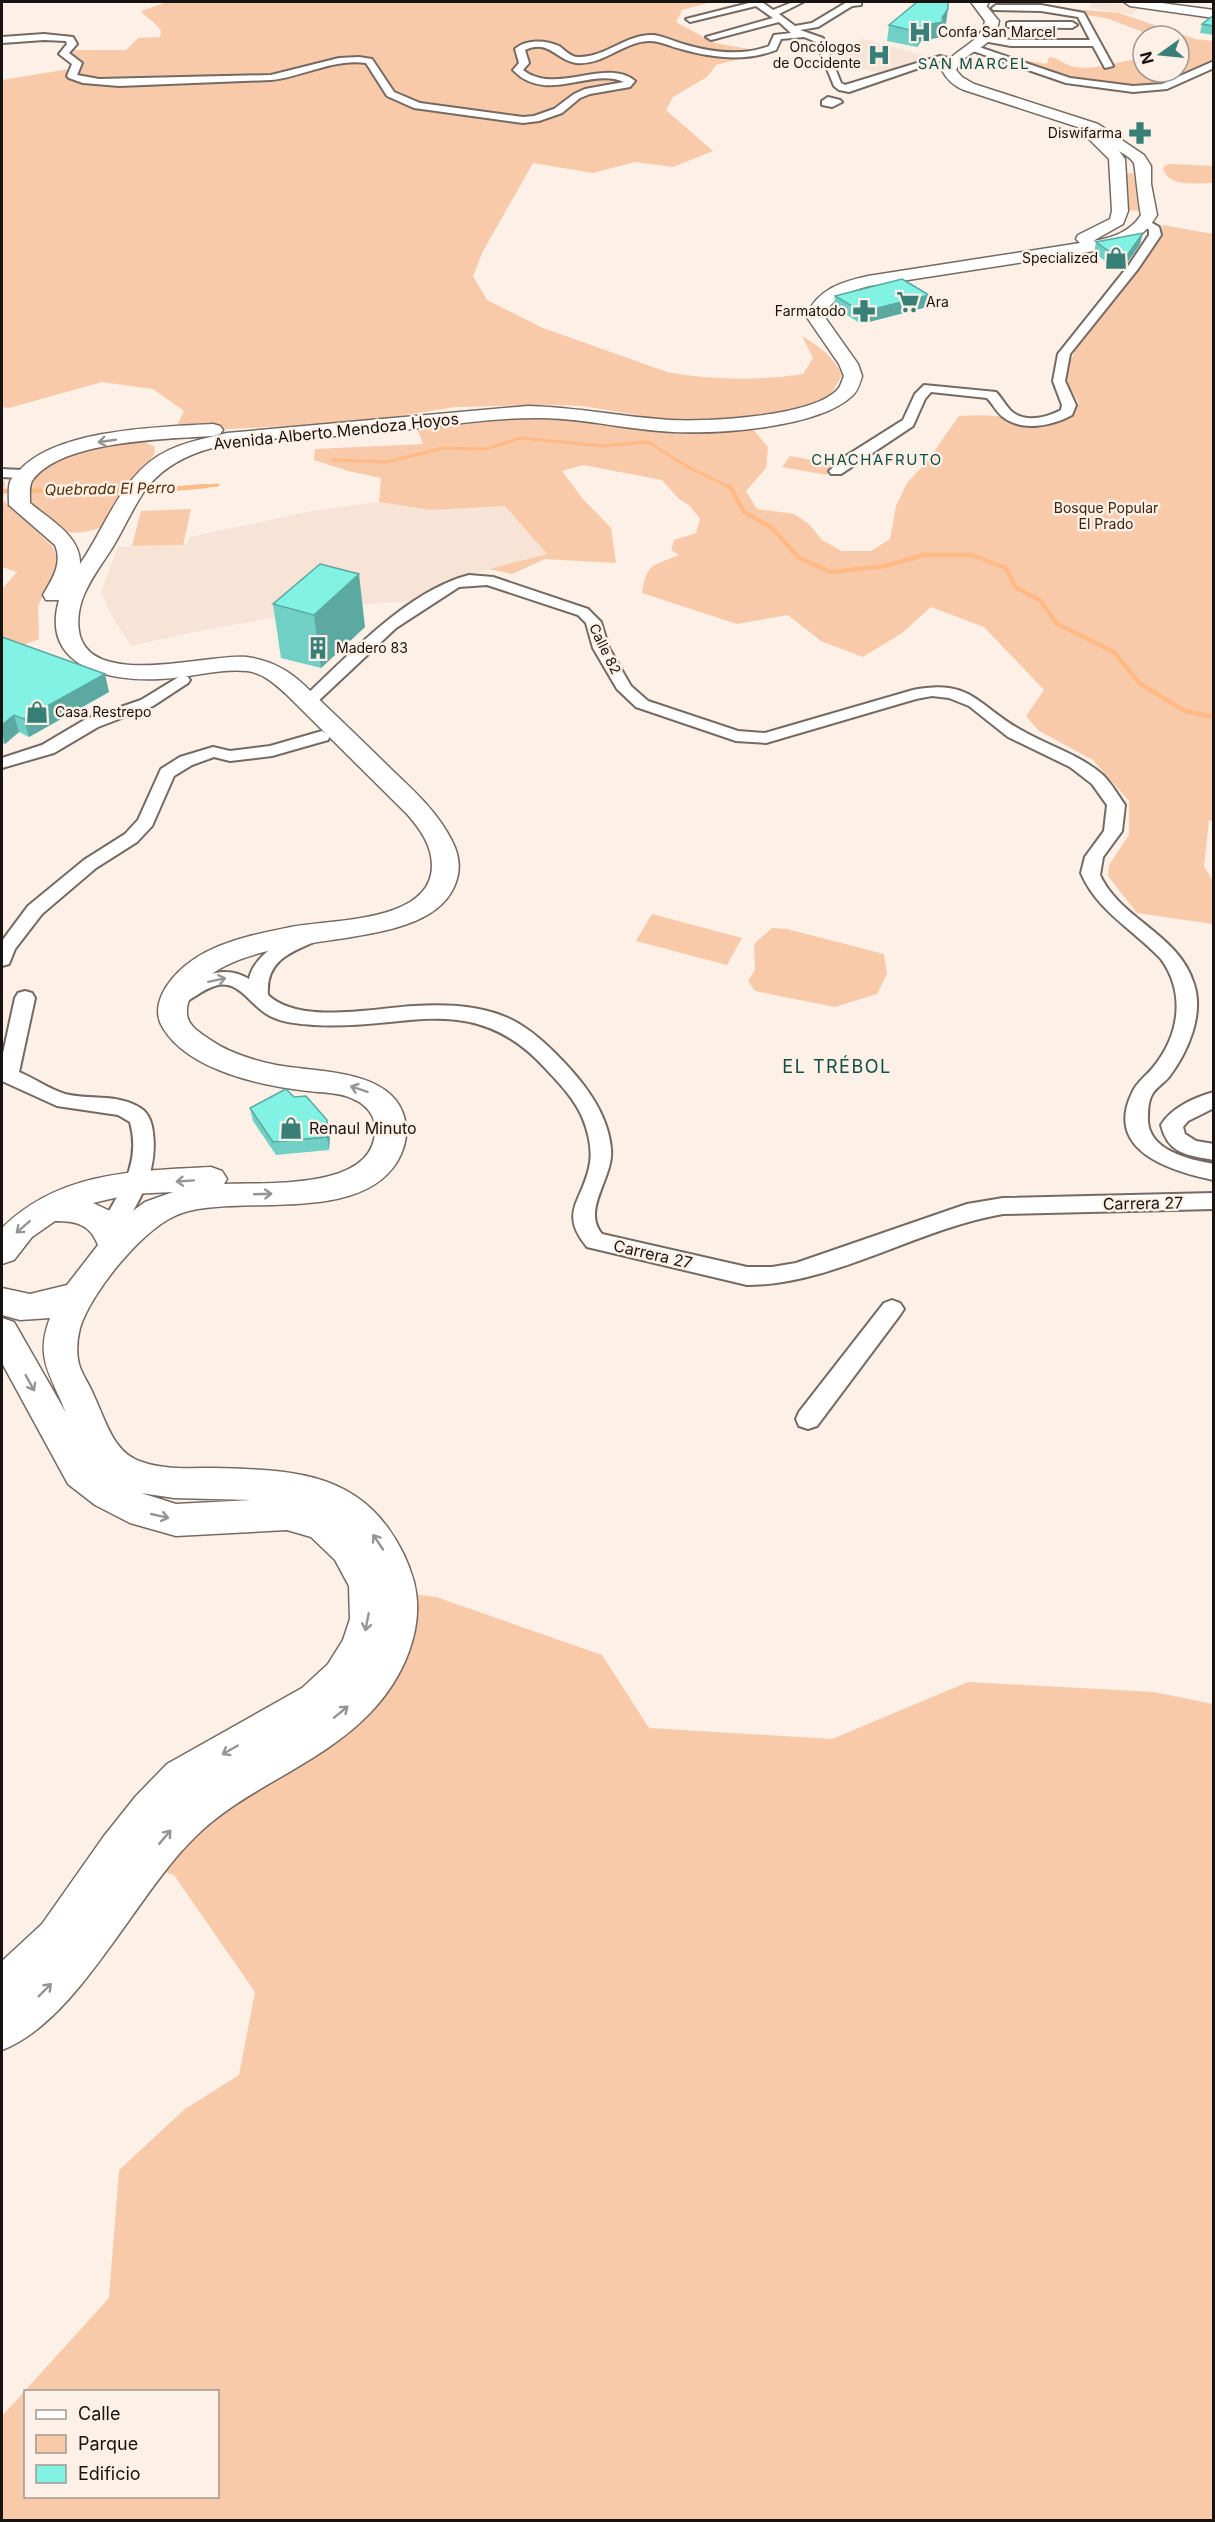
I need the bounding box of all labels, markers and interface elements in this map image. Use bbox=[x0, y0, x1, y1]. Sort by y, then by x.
hospital icon: Confa San Marcel bbox=[907, 19, 933, 45]
place label: Confa San Marcel bbox=[938, 23, 1056, 40]
north arrow bbox=[1131, 24, 1191, 84]
place label: Oncólogos de Occidente bbox=[773, 38, 861, 71]
hospital icon: Oncólogos de Occidente bbox=[866, 42, 892, 68]
text: N bbox=[1135, 49, 1158, 66]
district label: SAN MARCEL bbox=[918, 54, 1030, 73]
pharmacy icon: Diswifarma bbox=[1127, 120, 1153, 146]
place label: Diswifarma bbox=[1048, 124, 1122, 141]
shop icon: Specialized bbox=[1103, 245, 1129, 271]
place label: Specialized bbox=[1022, 249, 1098, 266]
supermarket icon: Ara bbox=[895, 289, 921, 315]
place label: Ara bbox=[926, 293, 949, 310]
pharmacy icon: Farmatodo bbox=[851, 298, 877, 324]
place label: Farmatodo bbox=[775, 302, 846, 319]
street label: Avenida Alberto Mendoza Hoyos bbox=[212, 408, 460, 454]
one-way arrow bbox=[97, 435, 117, 446]
district label: CHACHAFRUTO bbox=[811, 450, 943, 469]
water label: Quebrada El Perro bbox=[44, 478, 176, 499]
park label: Bosque Popular El Prado bbox=[1054, 499, 1158, 532]
street label: Calle 82 bbox=[586, 621, 625, 677]
building icon: Madero 83 bbox=[305, 635, 331, 661]
place label: Madero 83 bbox=[336, 639, 408, 656]
shop icon: Casa Restrepo bbox=[24, 699, 50, 725]
place label: Casa Restrepo bbox=[55, 703, 151, 720]
one-way arrow bbox=[207, 974, 227, 985]
district label: EL TRÉBOL bbox=[782, 1055, 892, 1077]
one-way arrow bbox=[350, 1083, 368, 1094]
shop icon: Renaul Minuto bbox=[278, 1115, 304, 1141]
place label: Renaul Minuto bbox=[309, 1118, 417, 1138]
one-way arrow bbox=[176, 1175, 196, 1186]
one-way arrow bbox=[253, 1189, 273, 1200]
street label: Carrera 27 bbox=[1103, 1192, 1183, 1214]
one-way arrow bbox=[16, 1220, 31, 1234]
street label: Carrera 27 bbox=[612, 1235, 694, 1273]
one-way arrow bbox=[25, 1373, 36, 1391]
one-way arrow bbox=[150, 1511, 169, 1523]
one-way arrow bbox=[372, 1534, 384, 1551]
one-way arrow bbox=[361, 1612, 372, 1631]
one-way arrow bbox=[332, 1706, 348, 1719]
one-way arrow bbox=[222, 1745, 239, 1757]
one-way arrow bbox=[158, 1830, 172, 1845]
one-way arrow bbox=[38, 1983, 53, 1998]
legend bbox=[24, 2390, 219, 2498]
text: Calle bbox=[78, 2403, 120, 2424]
text: Parque bbox=[78, 2433, 138, 2454]
text: Edificio bbox=[78, 2463, 141, 2484]

